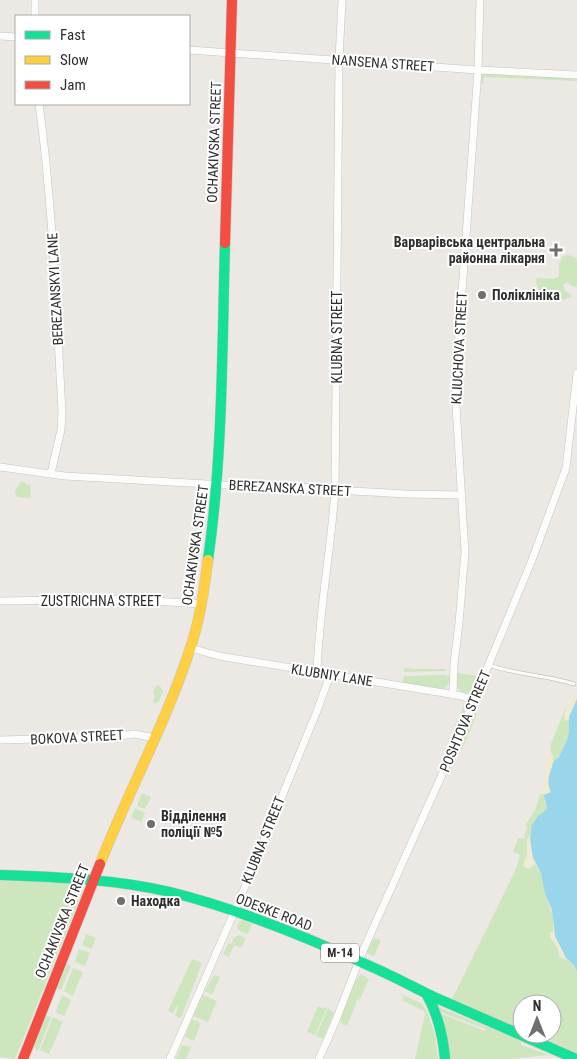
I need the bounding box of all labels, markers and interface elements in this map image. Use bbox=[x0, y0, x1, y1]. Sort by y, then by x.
legend bbox=[15, 15, 190, 105]
text: Fast bbox=[60, 26, 85, 44]
text: Slow bbox=[60, 51, 89, 69]
street label: NANSENA STREET bbox=[331, 51, 435, 75]
text: Jam bbox=[60, 76, 86, 94]
street label: OCHAKIVSKA STREET bbox=[204, 81, 224, 203]
street label: BEREZANSKYI LANE bbox=[44, 232, 66, 346]
place label: Варварівська центральна районна лікарня bbox=[394, 234, 545, 266]
marker: Варварівська центральна районна лікарня bbox=[549, 243, 563, 257]
place label: Поліклініка bbox=[492, 287, 560, 303]
marker: Поліклініка bbox=[476, 289, 488, 301]
street label: KLUBNA STREET bbox=[329, 291, 345, 383]
street label: KLIUCHOVA STREET bbox=[448, 291, 470, 405]
street label: BEREZANSKA STREET bbox=[228, 477, 352, 499]
street label: OCHAKIVSKA STREET bbox=[179, 484, 211, 606]
street label: ZUSTRICHNA STREET bbox=[41, 593, 161, 609]
street label: KLUBNIY LANE bbox=[290, 661, 374, 689]
street label: POSHTOVA STREET bbox=[436, 668, 494, 774]
street label: BOKOVA STREET bbox=[30, 727, 124, 747]
street label: KLUBNA STREET bbox=[238, 794, 288, 886]
place label: Відділення поліції №5 bbox=[161, 808, 227, 840]
marker: Відділення поліції №5 bbox=[145, 818, 157, 830]
street label: OCHAKIVSKA STREET bbox=[32, 862, 92, 980]
street label: ODESKE ROAD bbox=[234, 890, 314, 934]
place label: Находка bbox=[131, 893, 181, 909]
marker: Находка bbox=[115, 895, 127, 907]
road number: М-14 bbox=[321, 944, 359, 962]
north arrow bbox=[512, 994, 562, 1044]
text: N bbox=[533, 998, 541, 1014]

